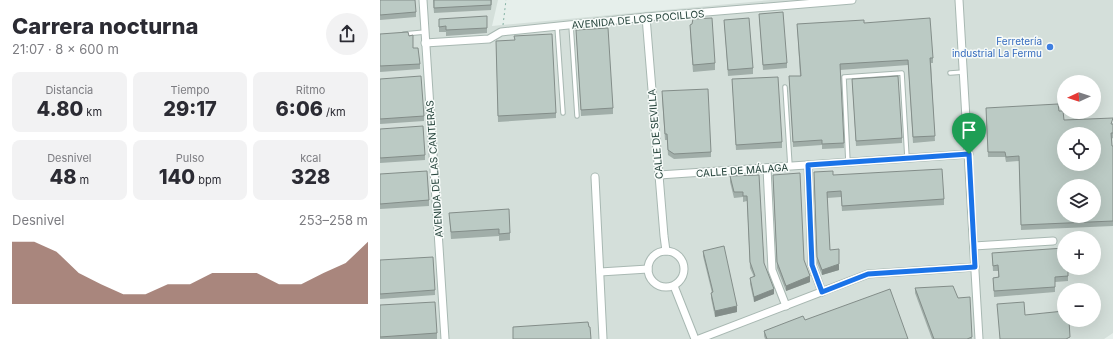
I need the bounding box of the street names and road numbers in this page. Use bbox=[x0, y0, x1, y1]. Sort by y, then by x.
street label: AVENIDA DE LOS POCILLOS bbox=[571, 7, 705, 31]
street label: CALLE DE SEVILLA bbox=[645, 88, 665, 180]
street label: AVENIDA DE LAS CANTERAS bbox=[423, 100, 445, 238]
street label: CALLE DE MÁLAGA bbox=[695, 160, 789, 179]

